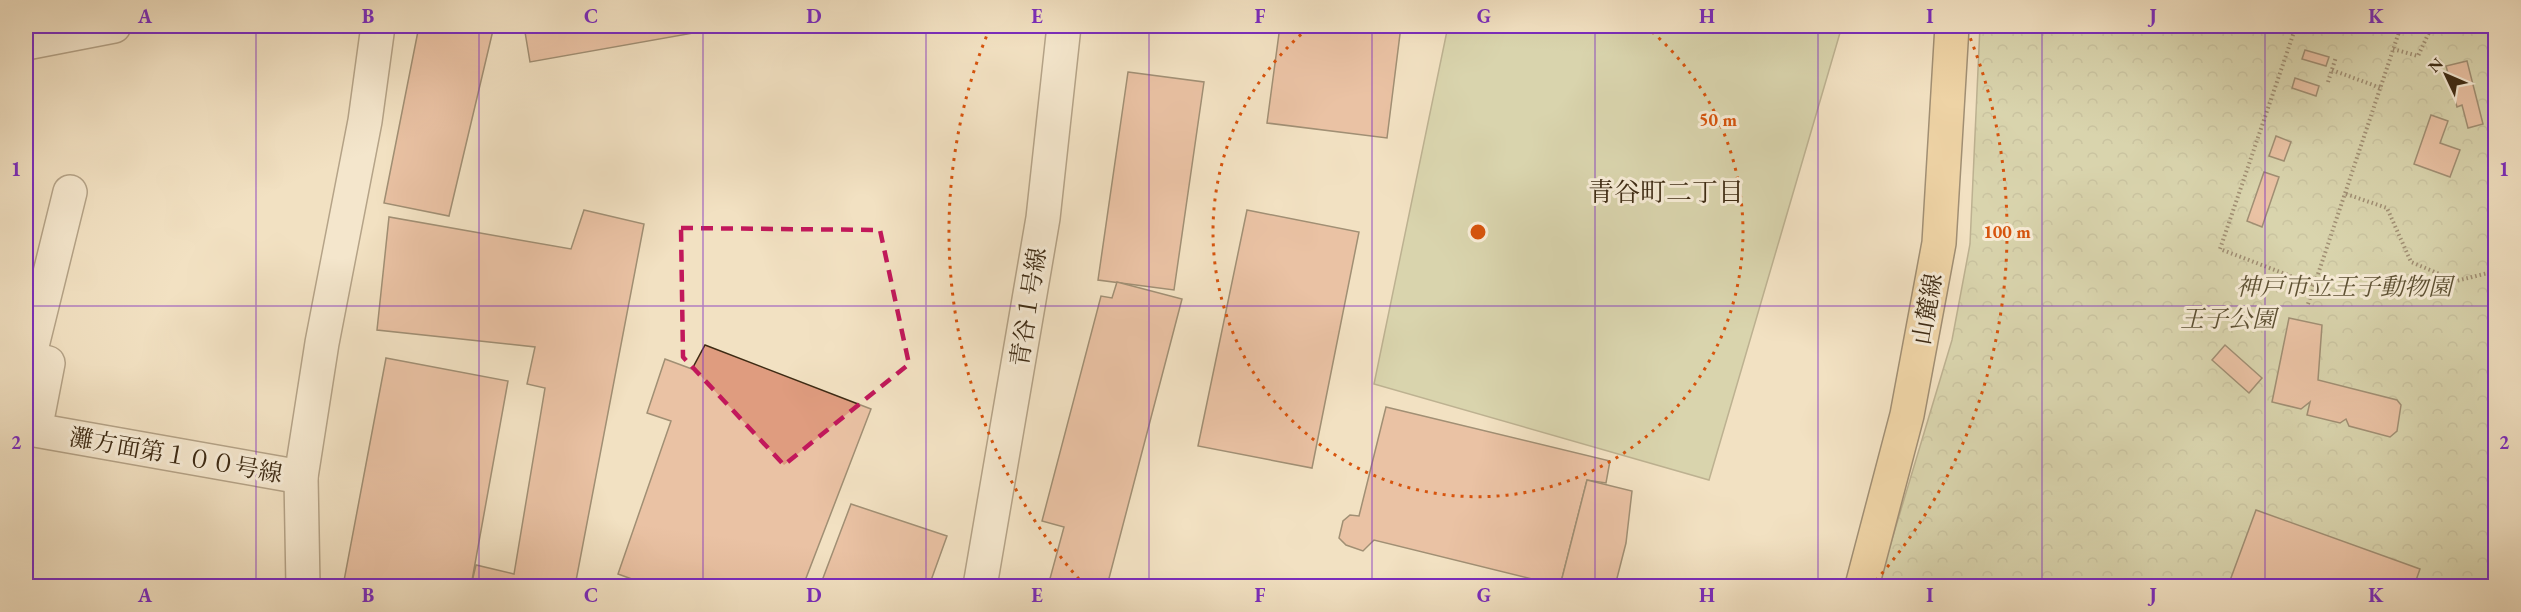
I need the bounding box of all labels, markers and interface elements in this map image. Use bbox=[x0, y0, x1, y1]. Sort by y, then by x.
text: A bbox=[137, 3, 153, 29]
text: B bbox=[362, 3, 374, 29]
text: C bbox=[584, 3, 598, 29]
text: D bbox=[806, 3, 822, 29]
text: E bbox=[1031, 3, 1043, 29]
text: F bbox=[1255, 3, 1266, 29]
text: G bbox=[1477, 3, 1491, 29]
text: H bbox=[1699, 3, 1715, 29]
text: I bbox=[1926, 3, 1934, 29]
text: J bbox=[2147, 3, 2157, 29]
text: K bbox=[2368, 3, 2384, 29]
north arrow bbox=[2416, 45, 2476, 105]
text: N bbox=[2424, 53, 2448, 77]
text: 50 m bbox=[1699, 108, 1737, 131]
text: 1 bbox=[11, 156, 21, 182]
text: 1 bbox=[2499, 156, 2509, 182]
district label: 青谷町二丁目 bbox=[1588, 175, 1744, 209]
text: 100 m bbox=[1983, 220, 2031, 243]
centre of rings bbox=[1468, 222, 1488, 242]
street label: 青谷１号線 bbox=[1003, 245, 1053, 369]
street label: 山麓線 bbox=[1905, 271, 1949, 347]
park label: 神戸市立王子動物園 bbox=[2236, 271, 2456, 302]
park label: 王子公園 bbox=[2180, 303, 2280, 334]
street label: 灘方面第１００号線 bbox=[67, 421, 285, 489]
text: 2 bbox=[11, 429, 22, 455]
text: 2 bbox=[2499, 429, 2510, 455]
text: A bbox=[137, 582, 153, 608]
text: B bbox=[362, 582, 374, 608]
text: C bbox=[584, 582, 598, 608]
text: D bbox=[806, 582, 822, 608]
text: E bbox=[1031, 582, 1043, 608]
text: F bbox=[1255, 582, 1266, 608]
text: G bbox=[1477, 582, 1491, 608]
text: H bbox=[1699, 582, 1715, 608]
text: I bbox=[1926, 582, 1934, 608]
text: J bbox=[2147, 582, 2157, 608]
text: K bbox=[2368, 582, 2384, 608]

